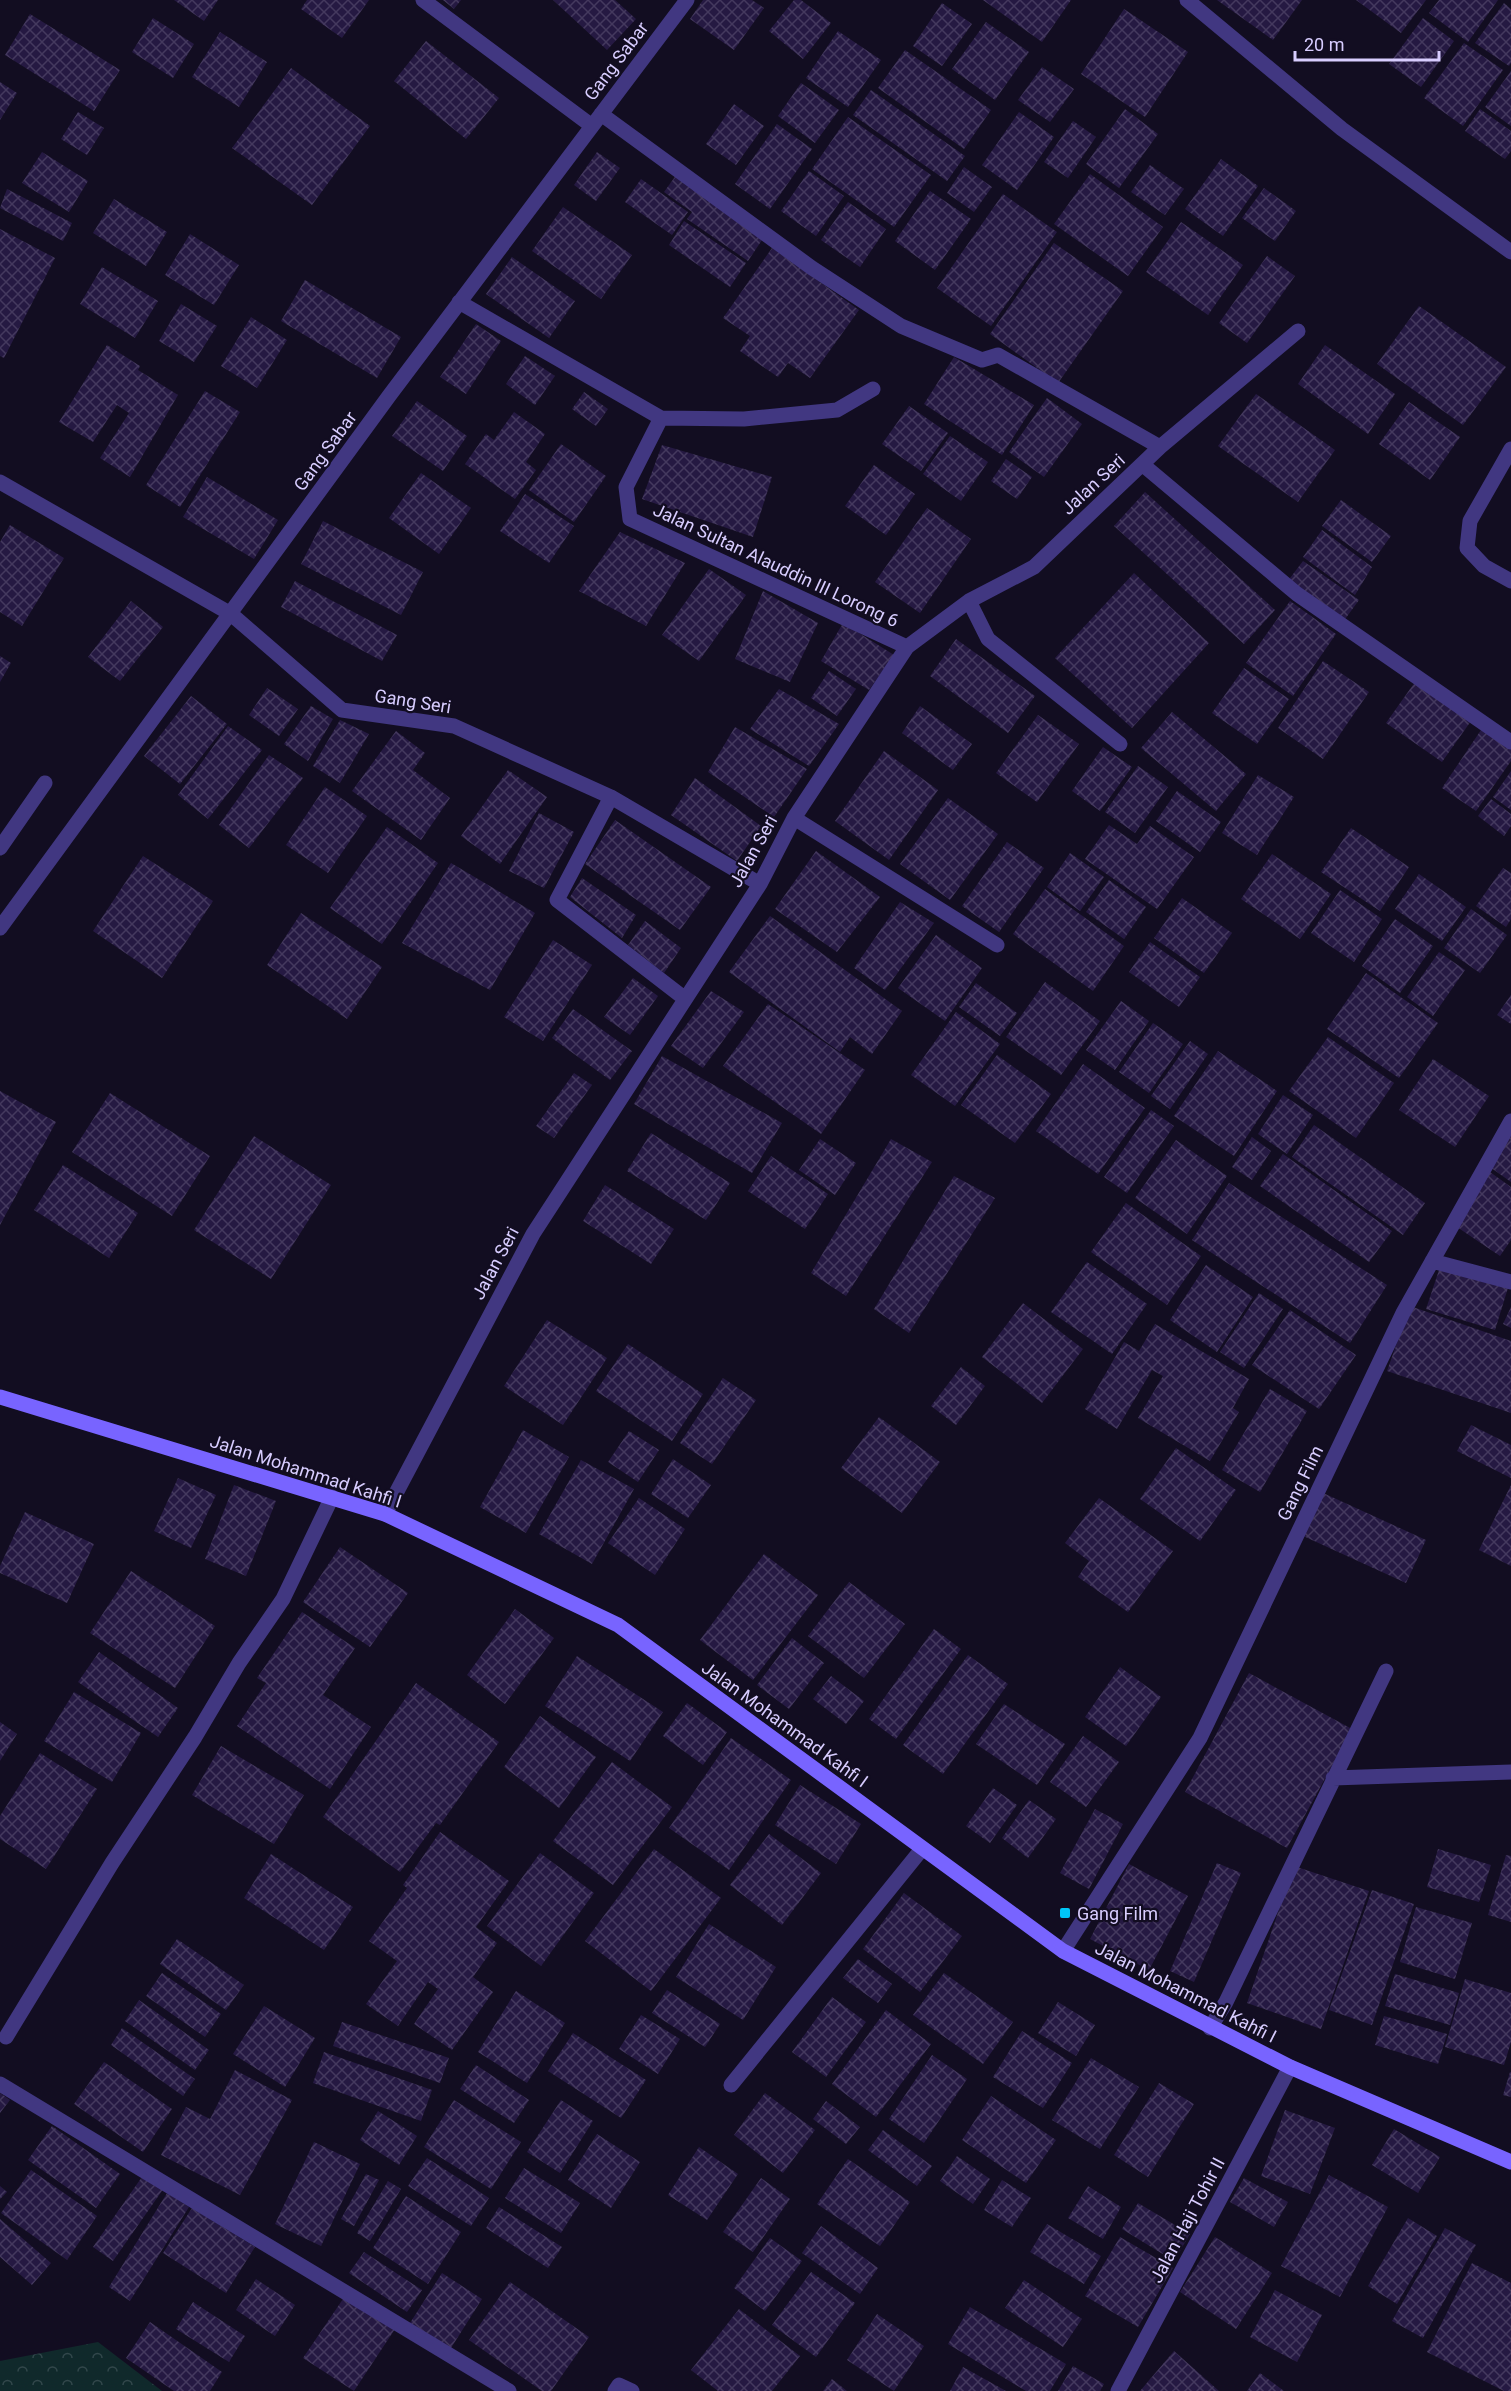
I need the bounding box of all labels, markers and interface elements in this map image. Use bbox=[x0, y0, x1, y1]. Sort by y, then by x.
street label: Gang Sabar bbox=[580, 18, 652, 104]
scale bar bbox=[1295, 24, 1439, 62]
text: 20 m bbox=[1304, 34, 1344, 55]
street label: Gang Sabar bbox=[289, 407, 361, 495]
street label: Jalan Seri bbox=[1057, 449, 1129, 519]
street label: Jalan Sultan Alauddin III Lorong 6 bbox=[650, 499, 902, 631]
street label: Gang Seri bbox=[373, 685, 453, 717]
street label: Jalan Seri bbox=[725, 811, 781, 891]
street label: Jalan Seri bbox=[467, 1223, 523, 1303]
street label: Jalan Mohammad Kahfi I bbox=[208, 1430, 404, 1512]
street label: Gang Film bbox=[1273, 1442, 1327, 1524]
street label: Jalan Mohammad Kahfi I bbox=[698, 1657, 872, 1791]
place label: Gang Film bbox=[1077, 1903, 1158, 1924]
marker: Gang Film bbox=[1058, 1906, 1072, 1920]
street label: Jalan Mohammad Kahfi I bbox=[1092, 1937, 1280, 2047]
street label: Jalan Haji Tohir II bbox=[1145, 2154, 1229, 2286]

